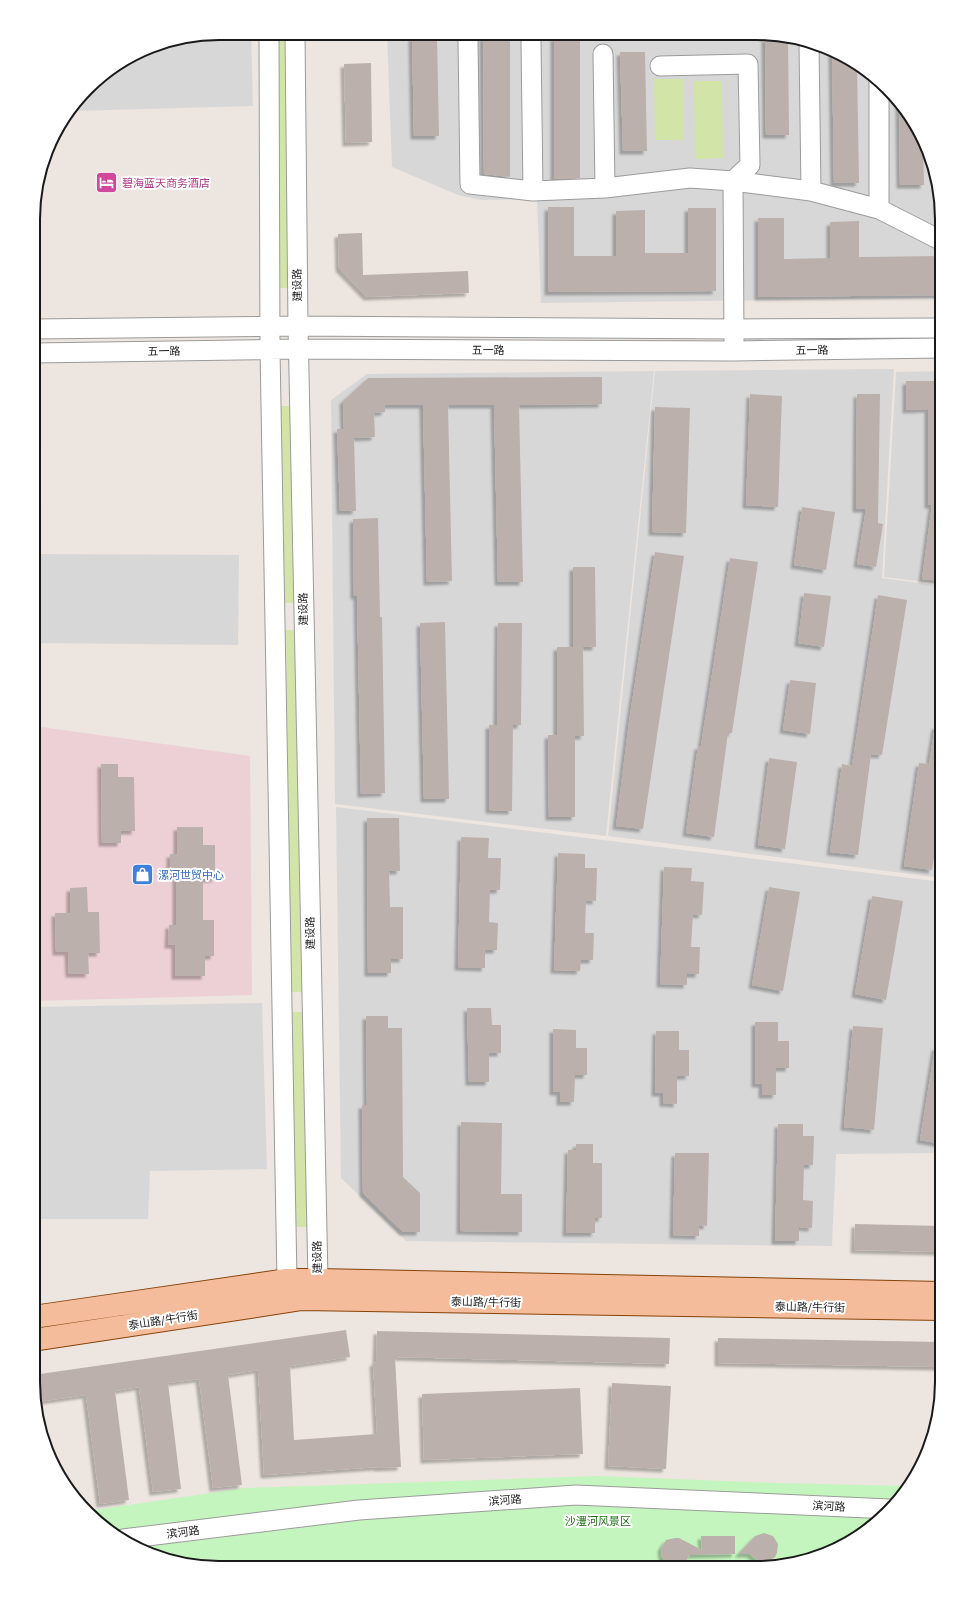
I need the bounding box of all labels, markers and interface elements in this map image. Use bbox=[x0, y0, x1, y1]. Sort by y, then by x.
hotel icon: 碧海蓝天商务酒店 bbox=[94, 170, 120, 196]
place label: 碧海蓝天商务酒店 bbox=[122, 176, 210, 190]
street label: 建设路 bbox=[290, 268, 304, 302]
street label: 五一路 bbox=[472, 343, 505, 357]
street label: 五一路 bbox=[795, 343, 829, 357]
street label: 五一路 bbox=[147, 344, 181, 358]
street label: 建设路 bbox=[296, 592, 310, 626]
shop icon: 漯河世贸中心 bbox=[129, 862, 155, 888]
place label: 漯河世贸中心 bbox=[158, 868, 224, 882]
street label: 建设路 bbox=[303, 916, 317, 950]
street label: 建设路 bbox=[310, 1240, 324, 1274]
street label: 泰山路/牛行街 bbox=[451, 1294, 521, 1310]
street label: 泰山路/牛行街 bbox=[775, 1299, 845, 1315]
street label: 泰山路/牛行街 bbox=[127, 1308, 199, 1332]
street label: 滨河路 bbox=[488, 1492, 522, 1508]
street label: 滨河路 bbox=[812, 1498, 846, 1514]
park label: 沙澧河风景区 bbox=[565, 1514, 631, 1528]
street label: 滨河路 bbox=[166, 1523, 200, 1541]

